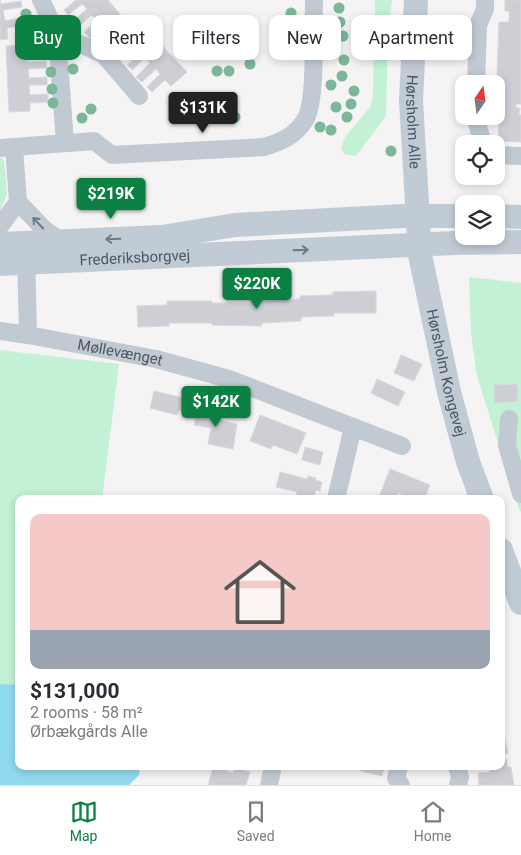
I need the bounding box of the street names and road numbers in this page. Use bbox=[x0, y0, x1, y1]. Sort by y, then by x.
street label: Hørsholm Alle bbox=[402, 74, 424, 170]
street label: Frederiksborgvej bbox=[79, 246, 191, 269]
street label: Hørsholm Kongevej bbox=[423, 307, 470, 439]
street label: Møllevænget bbox=[76, 335, 165, 369]

